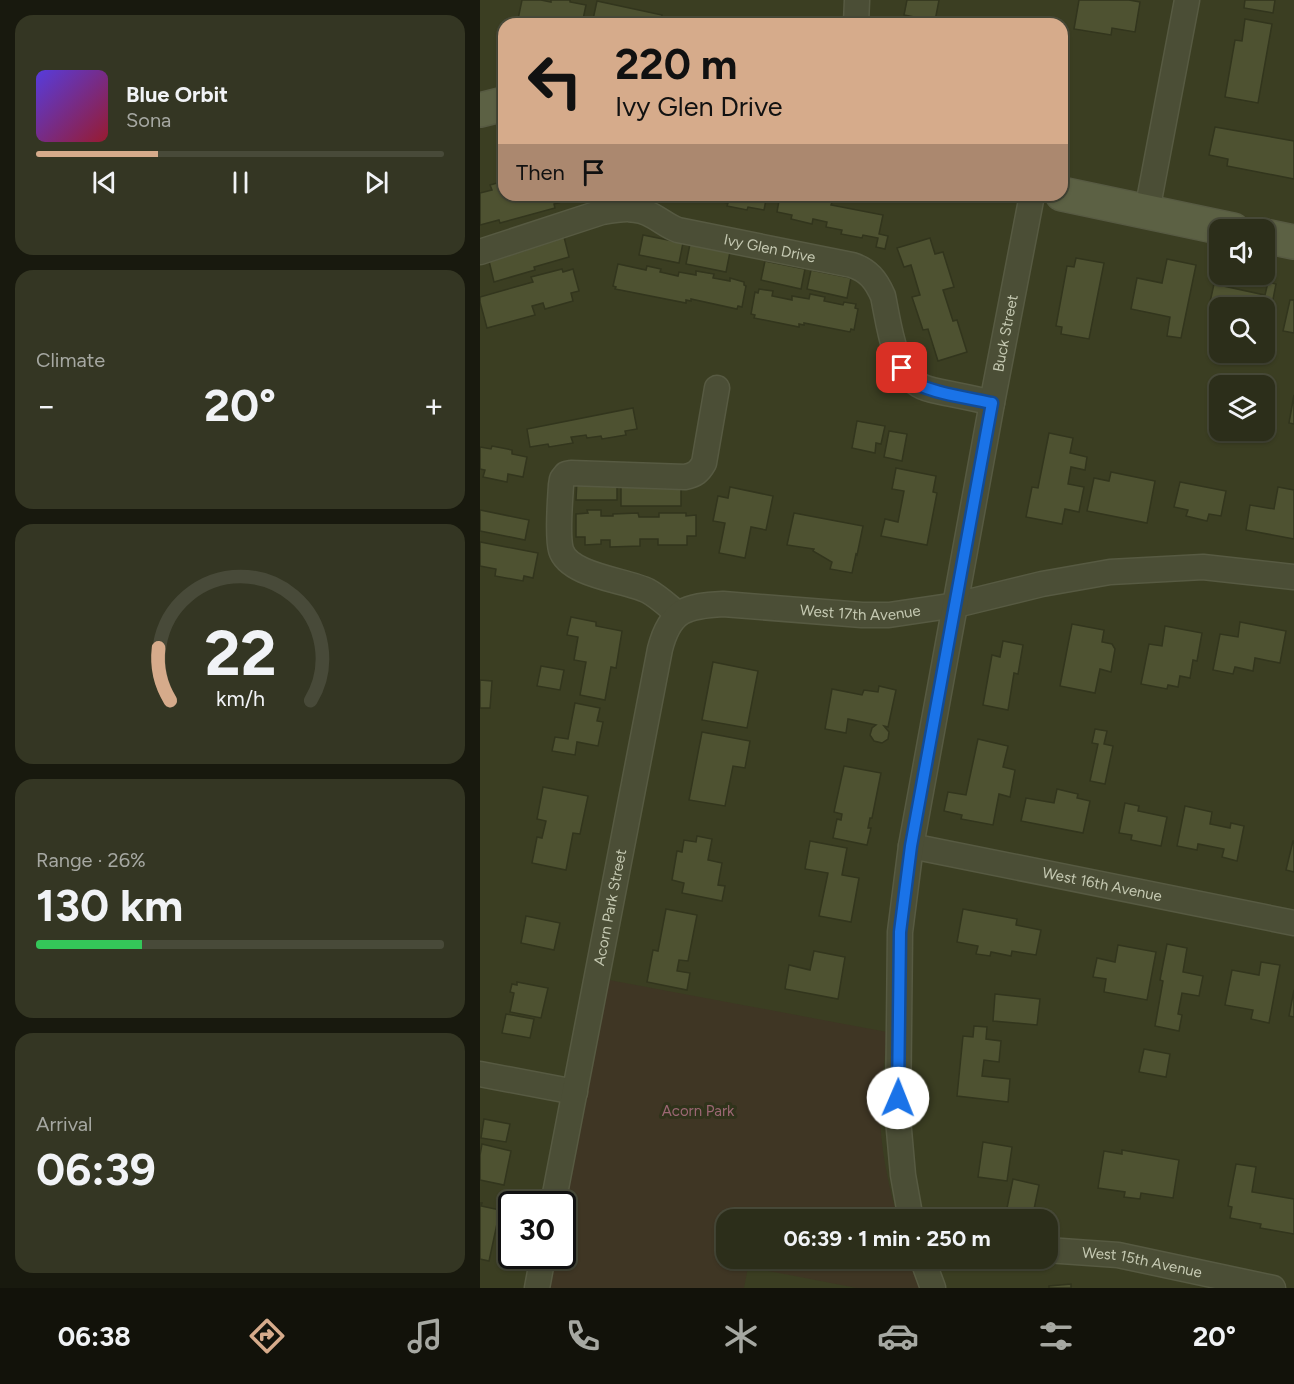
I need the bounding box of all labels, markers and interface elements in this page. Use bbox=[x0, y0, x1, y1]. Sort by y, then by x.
text: 220 m bbox=[615, 39, 737, 90]
icon: left bbox=[516, 42, 594, 120]
text: Blue Orbit bbox=[126, 81, 228, 108]
text: Ivy Glen Drive bbox=[615, 90, 783, 123]
text: Sona bbox=[126, 108, 171, 132]
icon: arrive bbox=[577, 156, 610, 189]
text: Then bbox=[516, 159, 565, 186]
icon: previous bbox=[88, 166, 121, 199]
icon: pause bbox=[224, 166, 257, 199]
icon: next bbox=[360, 166, 393, 199]
map controls bbox=[1209, 219, 1275, 441]
button: sound bbox=[1209, 219, 1275, 285]
street label: Ivy Glen Drive bbox=[722, 230, 817, 266]
street label: Buck Street bbox=[989, 293, 1022, 374]
button: search bbox=[1209, 297, 1275, 363]
pin bbox=[876, 342, 927, 393]
text: Climate bbox=[36, 348, 105, 372]
icon: arrive bbox=[885, 351, 918, 384]
button: layers bbox=[1209, 375, 1275, 441]
text: 20° bbox=[204, 378, 276, 432]
text: − bbox=[36, 386, 57, 425]
text: + bbox=[423, 386, 444, 425]
street label: West 17th Avenue bbox=[799, 601, 922, 624]
text: 22 bbox=[204, 616, 276, 691]
text: km/h bbox=[216, 686, 264, 711]
street label: Acorn Park Street bbox=[590, 847, 630, 967]
text: Range · 26% bbox=[36, 848, 146, 872]
street label: West 16th Avenue bbox=[1041, 864, 1164, 905]
text: 130 km bbox=[36, 878, 183, 932]
position arrow bbox=[866, 1066, 930, 1130]
park label: Acorn Park bbox=[662, 1102, 735, 1120]
text: Arrival bbox=[36, 1112, 92, 1136]
text: 06:39 bbox=[36, 1142, 156, 1196]
speed limit sign: 30 bbox=[498, 1191, 576, 1269]
text: 06:39 · 1 min · 250 m bbox=[783, 1225, 991, 1252]
street label: West 15th Avenue bbox=[1081, 1243, 1204, 1282]
icon: directions bbox=[246, 1315, 288, 1357]
icon: music bbox=[404, 1315, 446, 1357]
icon: phone bbox=[562, 1315, 604, 1357]
icon: climate bbox=[720, 1315, 762, 1357]
icon: car bbox=[877, 1315, 919, 1357]
icon: filters bbox=[1035, 1315, 1077, 1357]
text: 06:38 bbox=[58, 1320, 131, 1353]
text: 20° bbox=[1193, 1320, 1236, 1353]

